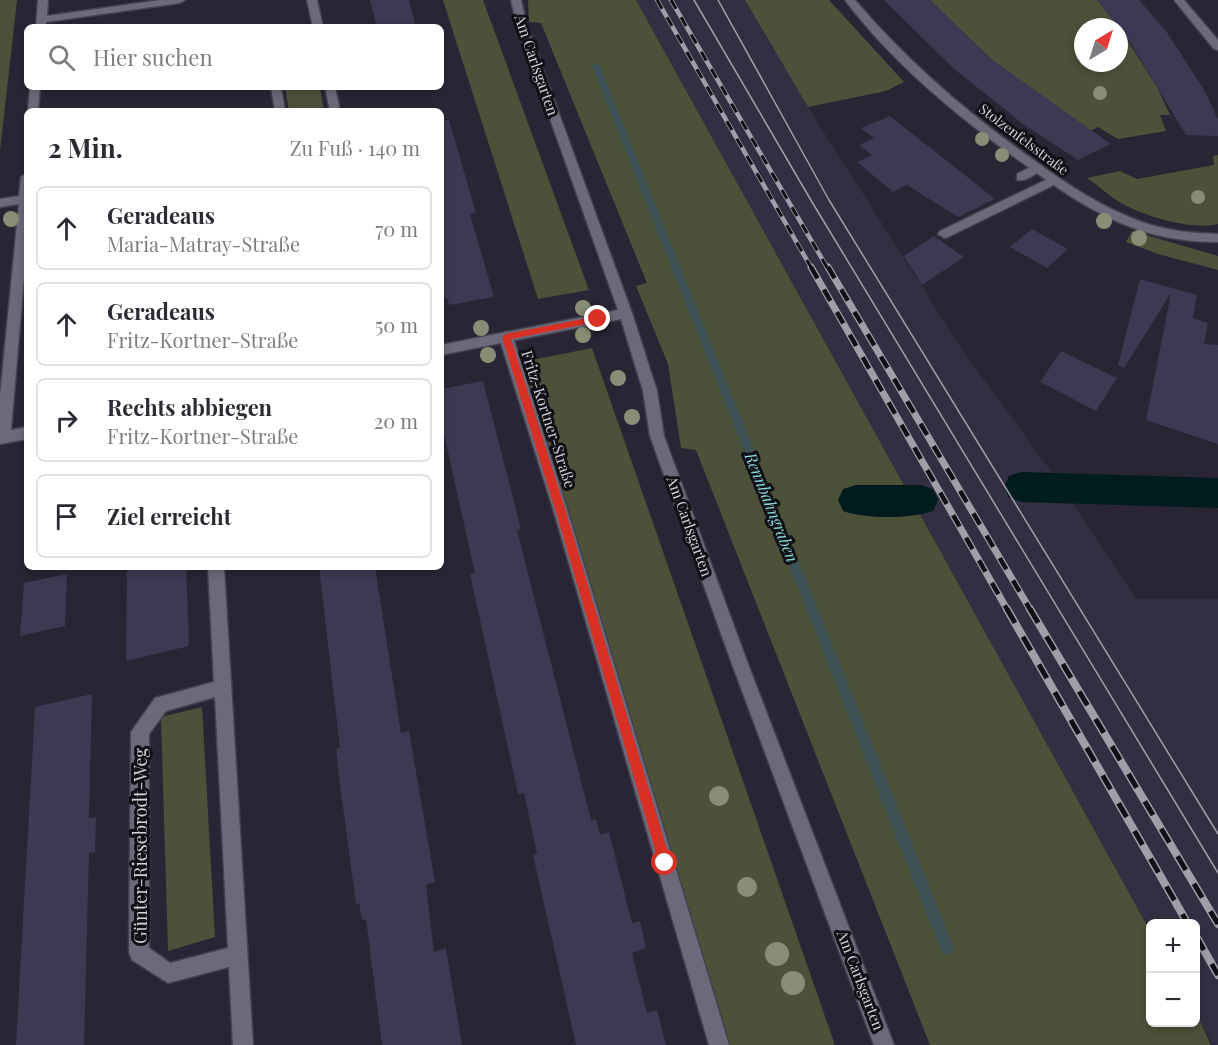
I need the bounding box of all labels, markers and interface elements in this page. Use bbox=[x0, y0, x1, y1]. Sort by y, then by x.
street label: Am Carlsgarten bbox=[510, 11, 564, 118]
north arrow bbox=[1074, 18, 1128, 72]
search box bbox=[24, 24, 444, 90]
icon: search bbox=[45, 41, 78, 74]
text: Hier suchen bbox=[93, 42, 213, 72]
street label: Stolzenfelsstraße bbox=[975, 99, 1073, 179]
text: 2 Min. bbox=[48, 130, 123, 165]
text: Zu Fuß · 140 m bbox=[290, 134, 420, 161]
text: Geradeaus bbox=[107, 200, 215, 230]
icon: ahead bbox=[50, 212, 83, 245]
text: 70 m bbox=[375, 215, 418, 242]
text: Maria-Matray-Straße bbox=[107, 230, 300, 257]
text: Geradeaus bbox=[107, 296, 215, 326]
route end bbox=[584, 305, 610, 331]
icon: ahead bbox=[50, 308, 83, 341]
text: 50 m bbox=[375, 311, 418, 338]
text: Fritz-Kortner-Straße bbox=[107, 326, 298, 353]
street label: Fritz-Kortner-Straße bbox=[517, 348, 581, 490]
text: Rechts abbiegen bbox=[107, 392, 272, 422]
icon: right bbox=[50, 404, 83, 437]
text: 20 m bbox=[374, 407, 418, 434]
text: Fritz-Kortner-Straße bbox=[107, 422, 298, 449]
water label: Rennbahngraben bbox=[740, 448, 804, 565]
street label: Am Carlsgarten bbox=[662, 472, 717, 579]
icon: arrive bbox=[50, 500, 83, 533]
text: Ziel erreicht bbox=[107, 501, 231, 531]
street label: Günter-Riesebrodt-Weg bbox=[128, 747, 152, 944]
route start bbox=[651, 849, 677, 875]
map controls bbox=[1146, 919, 1200, 1027]
button: + bbox=[1146, 919, 1200, 973]
street label: Am Carlsgarten bbox=[832, 926, 889, 1033]
button: − bbox=[1146, 973, 1200, 1027]

